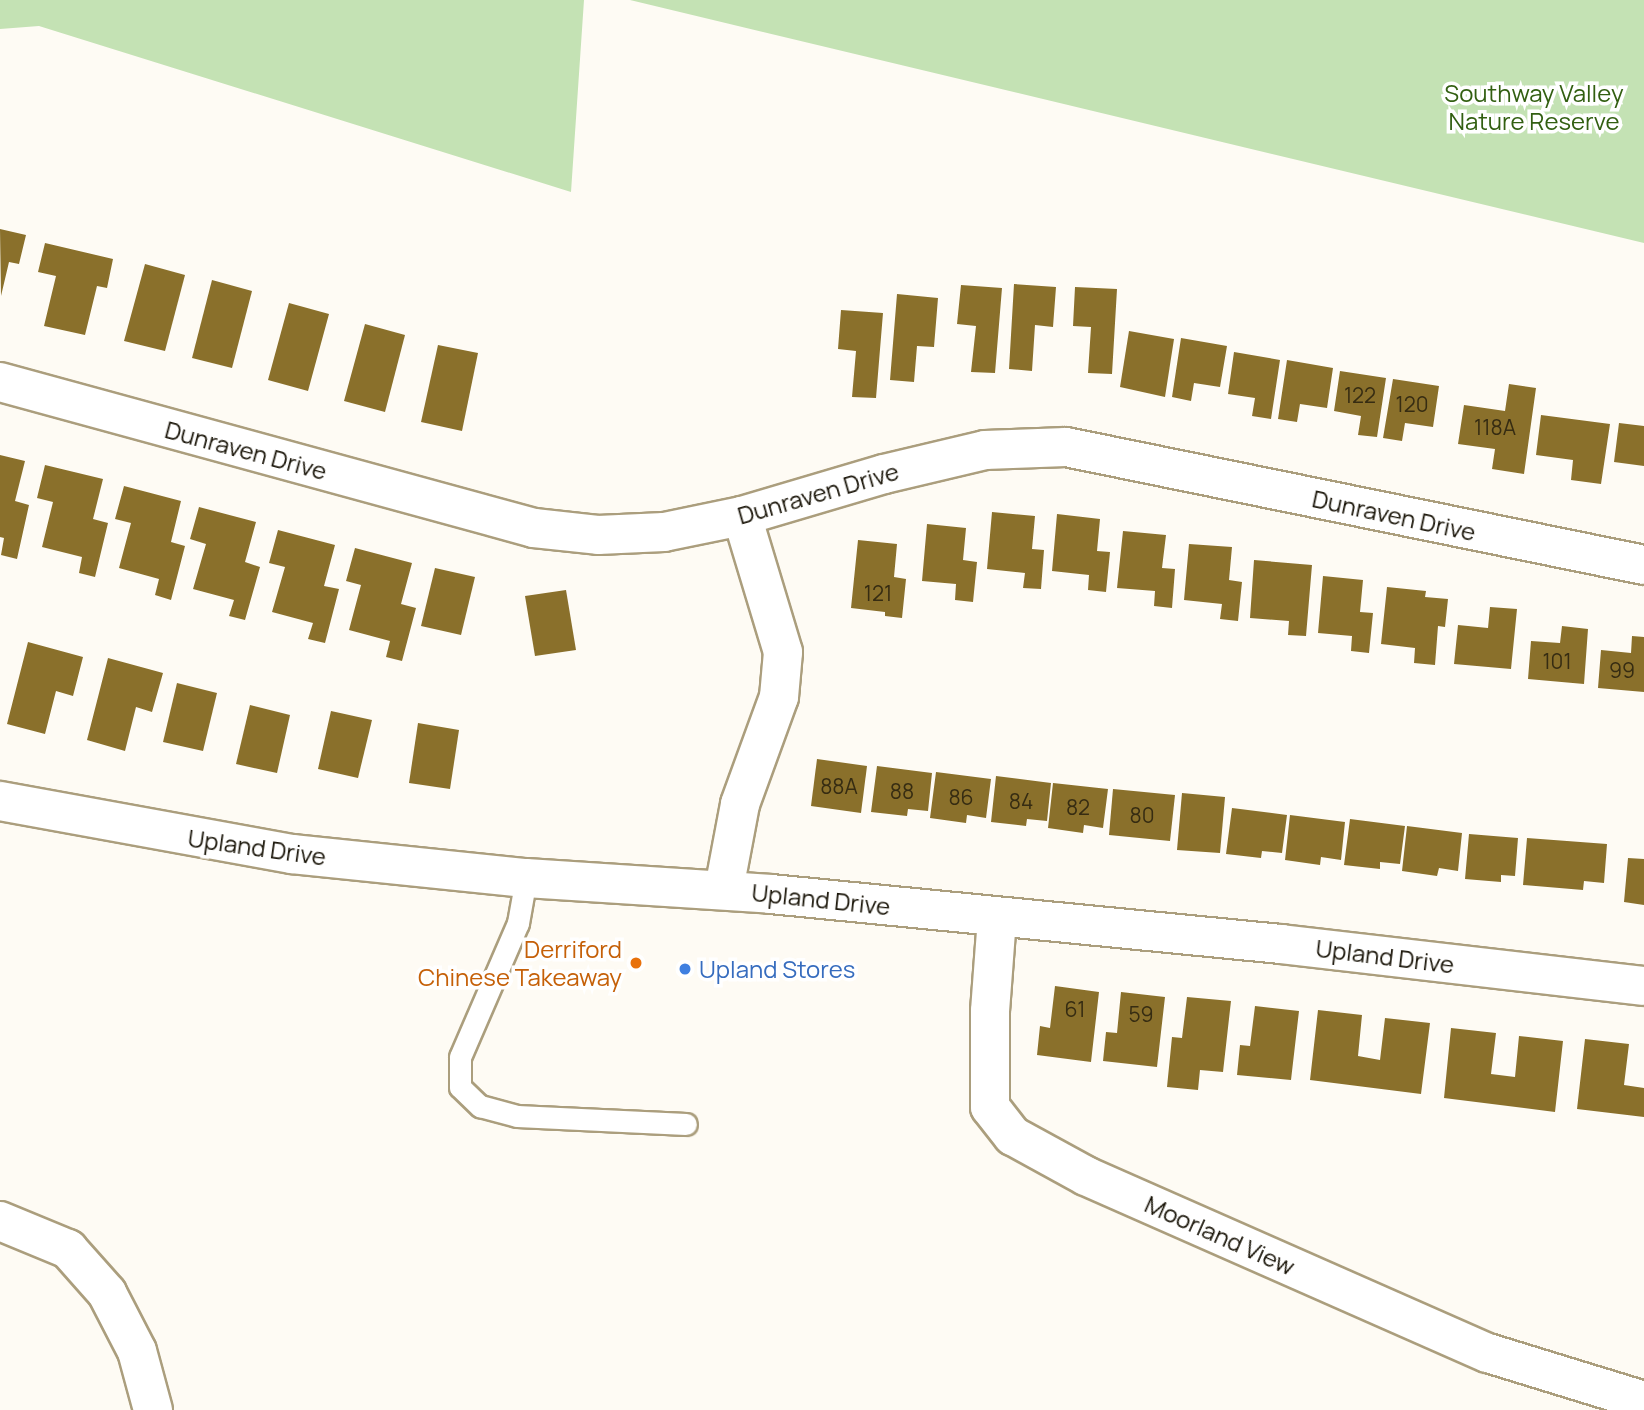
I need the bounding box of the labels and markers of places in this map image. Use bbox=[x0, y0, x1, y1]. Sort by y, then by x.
place label: Derriford Chinese Takeaway bbox=[418, 935, 622, 991]
marker: Derriford Chinese Takeaway bbox=[628, 955, 644, 971]
place label: Upland Stores bbox=[699, 955, 855, 983]
marker: Upland Stores bbox=[677, 961, 693, 977]

